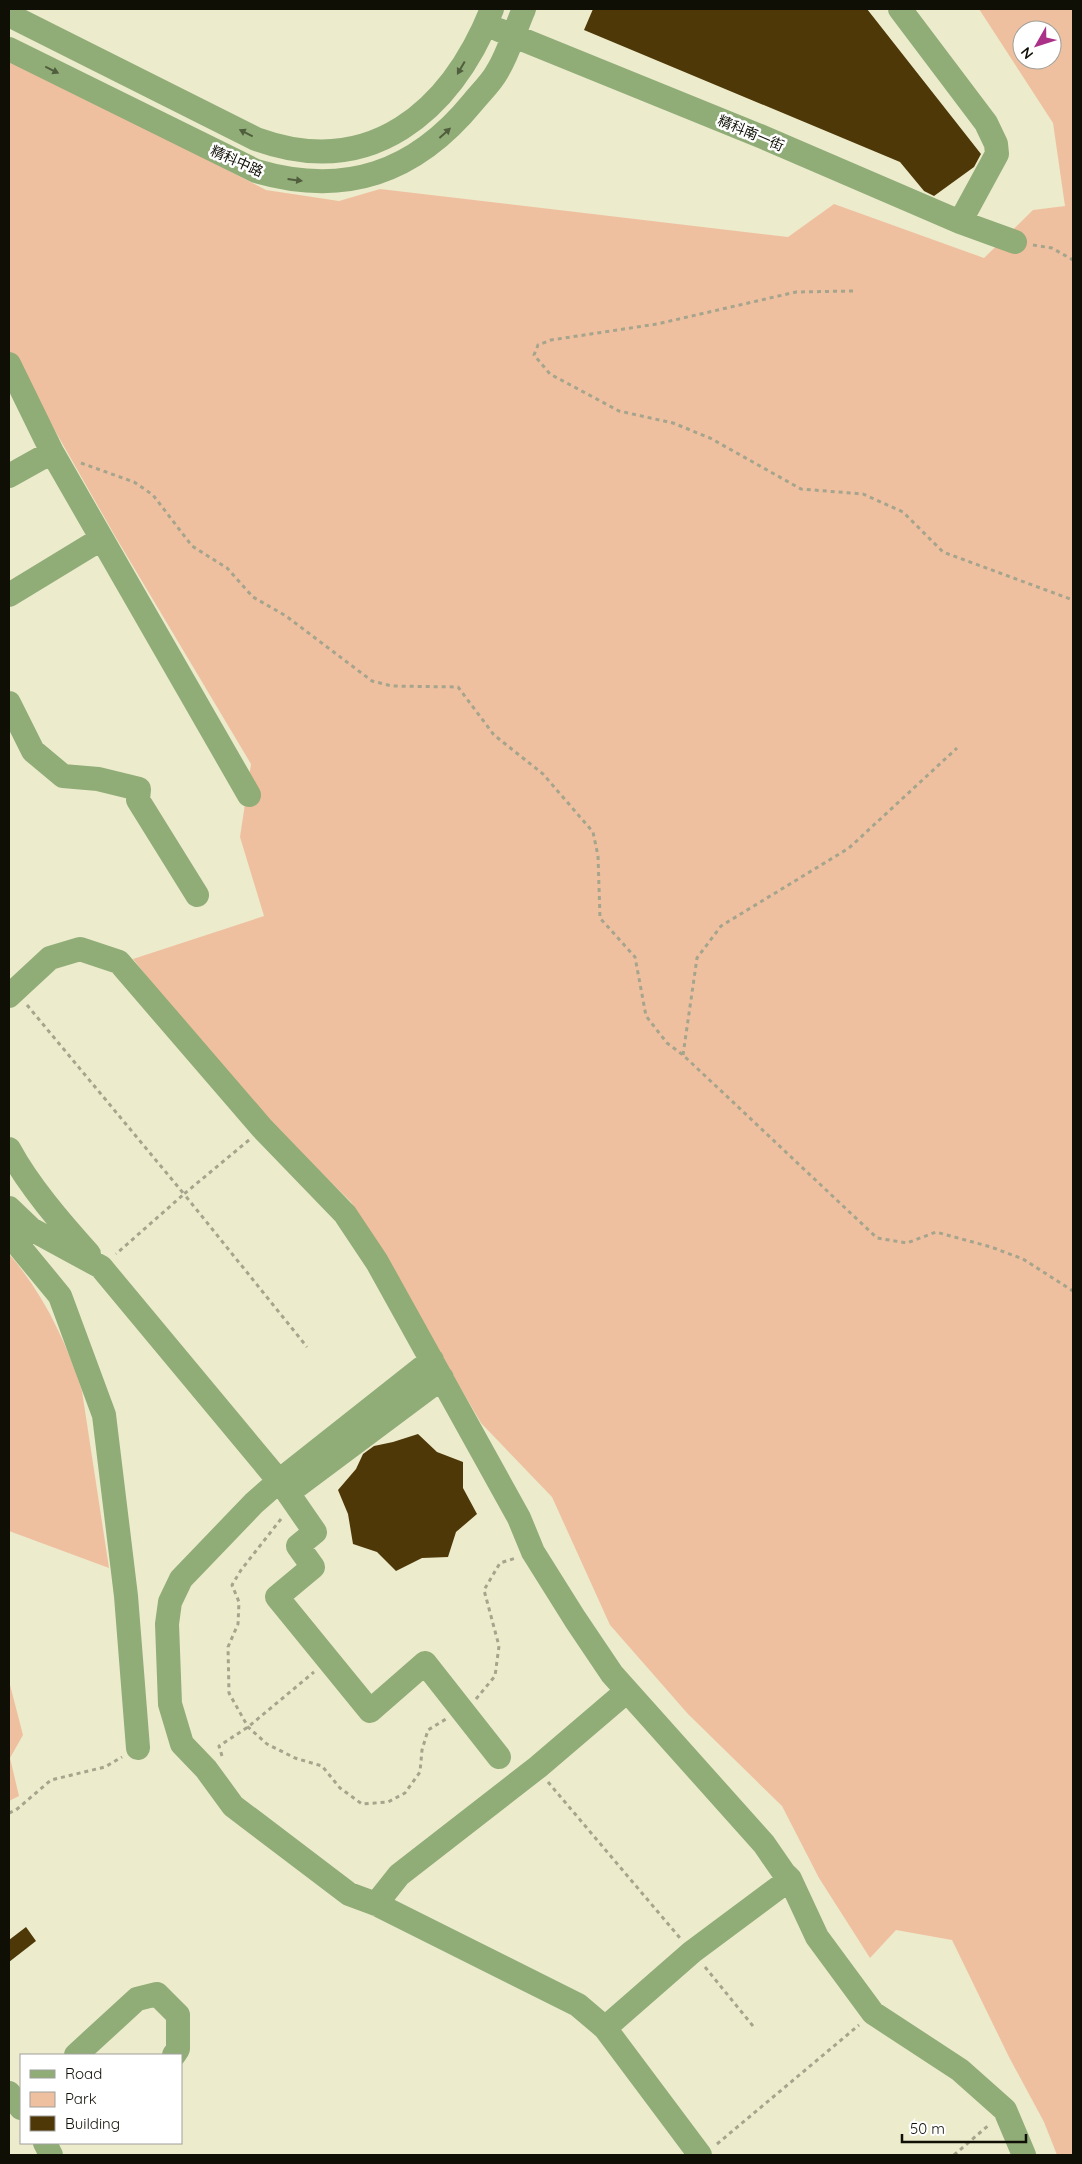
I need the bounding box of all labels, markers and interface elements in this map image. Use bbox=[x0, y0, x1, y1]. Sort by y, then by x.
north arrow bbox=[1012, 20, 1062, 70]
text: N bbox=[1017, 44, 1037, 63]
one-way arrow bbox=[457, 61, 466, 74]
one-way arrow bbox=[45, 66, 60, 74]
street label: 精科南一街 bbox=[715, 111, 787, 155]
one-way arrow bbox=[438, 127, 451, 138]
one-way arrow bbox=[238, 129, 253, 137]
street label: 精科中路 bbox=[208, 141, 266, 181]
one-way arrow bbox=[287, 176, 303, 184]
legend bbox=[20, 2054, 182, 2144]
text: Road bbox=[65, 2064, 102, 2083]
text: Park bbox=[65, 2089, 97, 2108]
scale bar bbox=[902, 2112, 1026, 2144]
text: Building bbox=[65, 2114, 120, 2133]
text: 50 m bbox=[910, 2119, 945, 2138]

